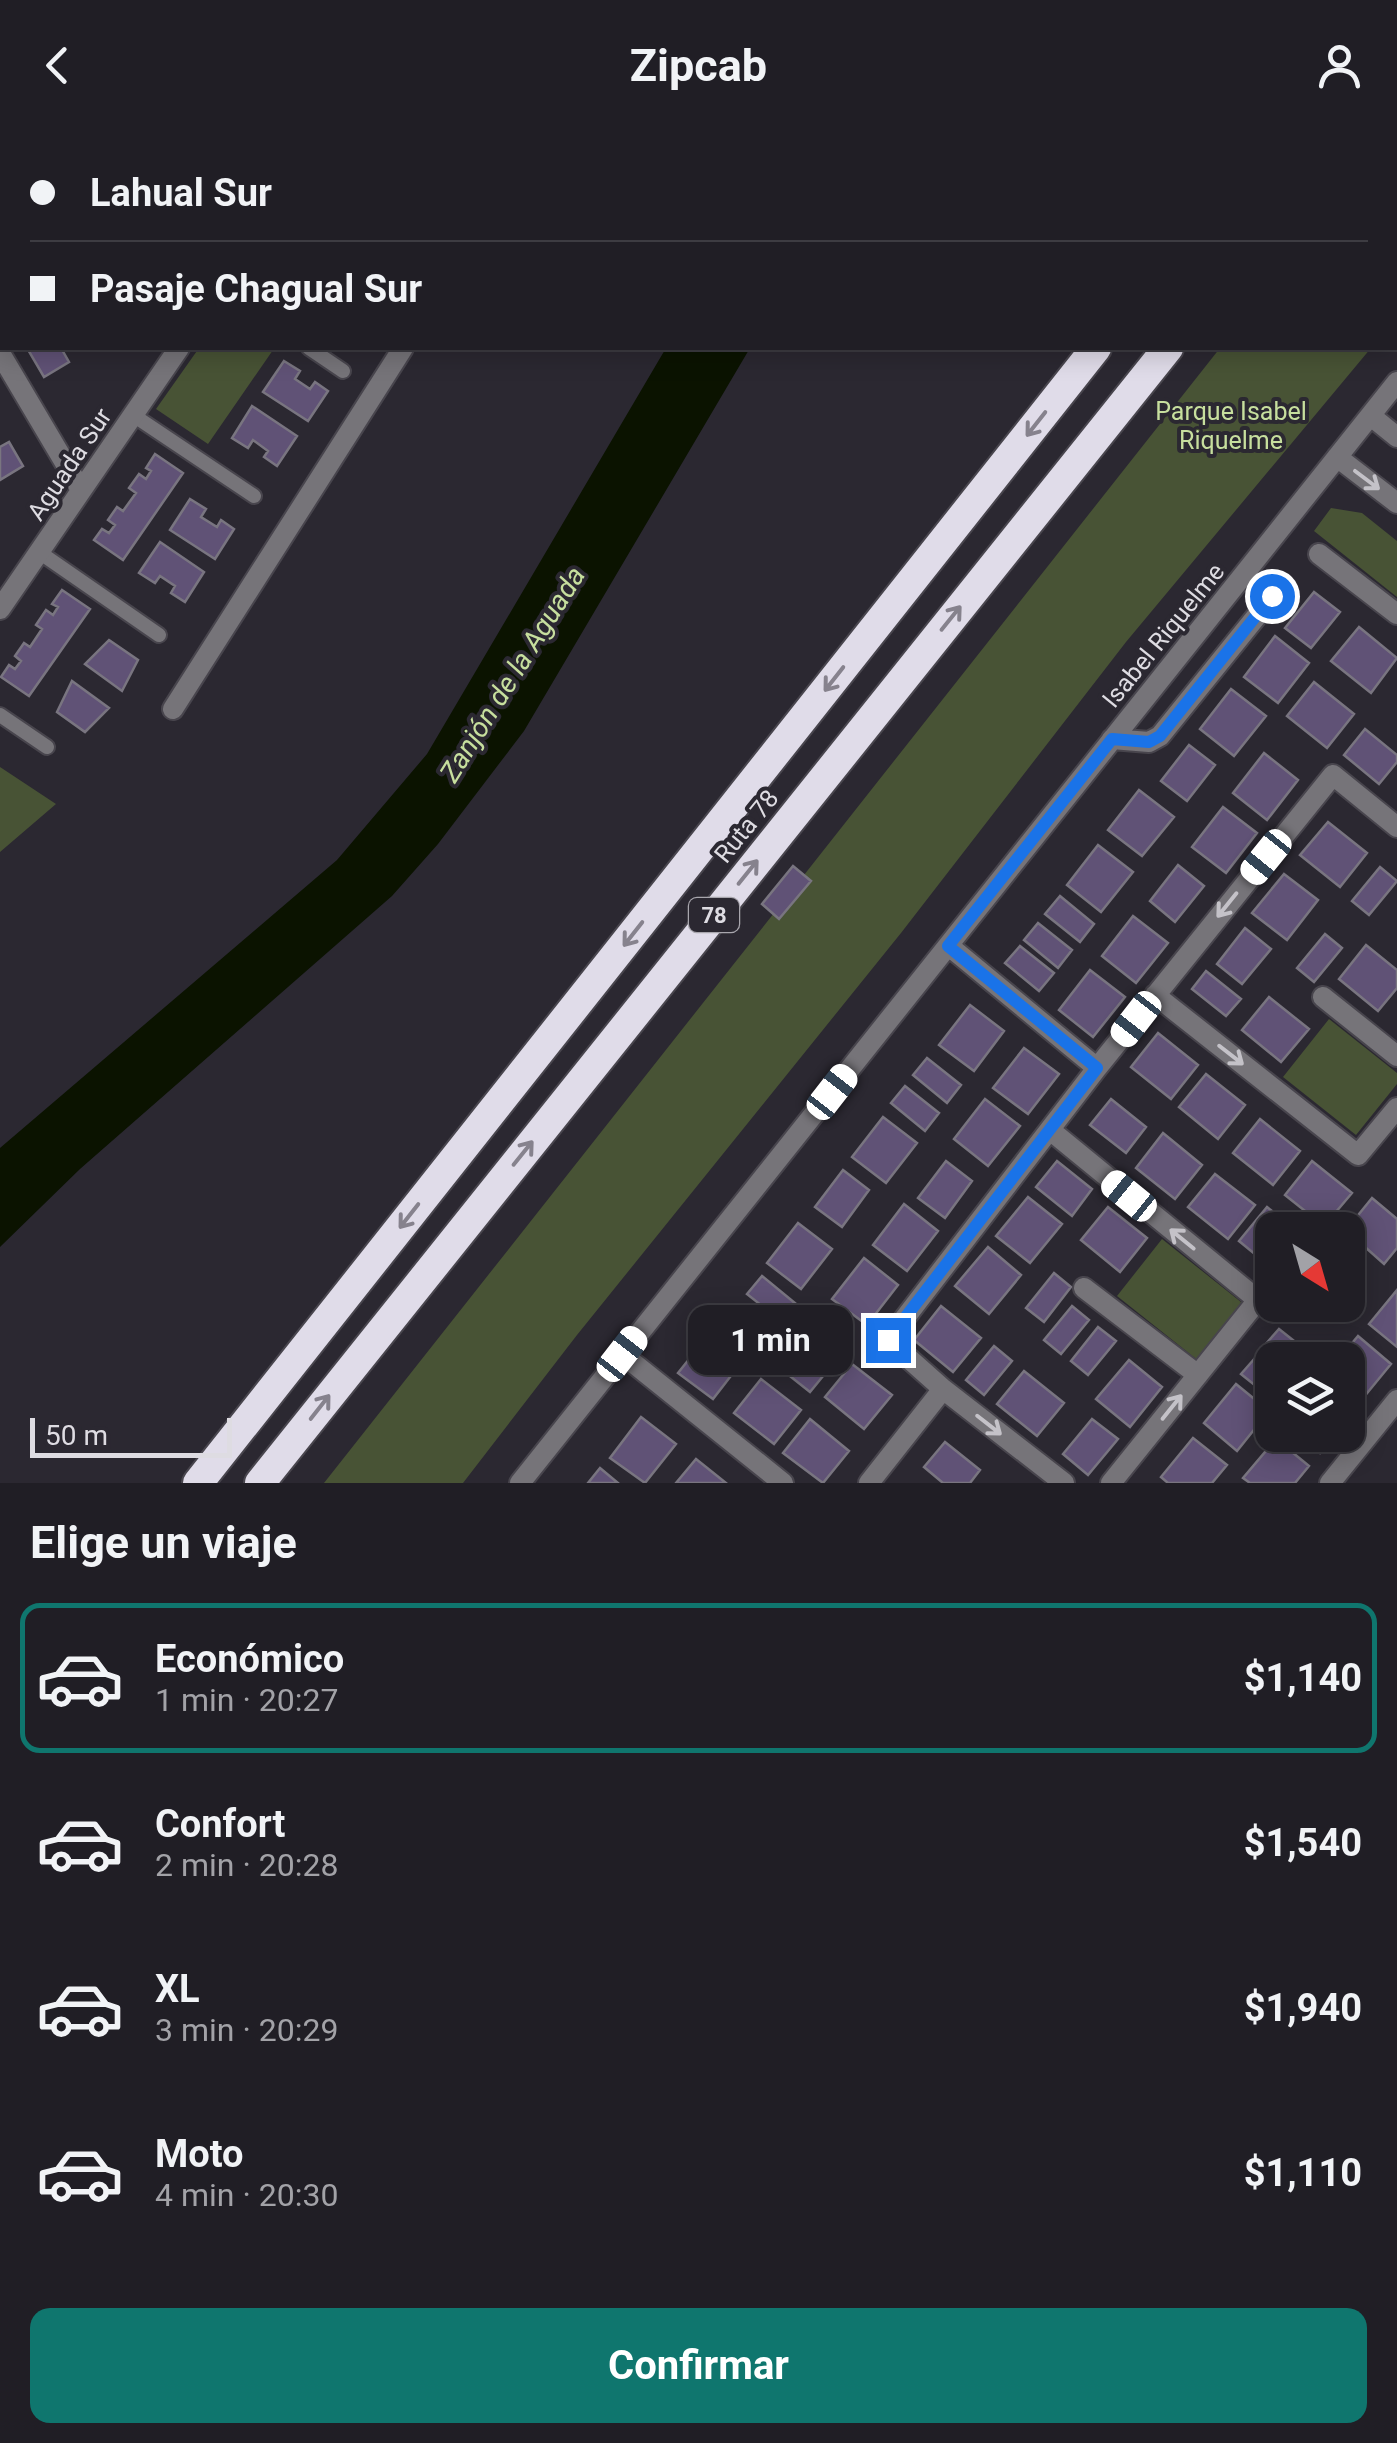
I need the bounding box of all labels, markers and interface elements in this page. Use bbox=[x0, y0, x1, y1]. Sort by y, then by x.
icon: back bbox=[30, 38, 85, 93]
icon: person bbox=[1312, 38, 1367, 93]
text: Zipcab bbox=[630, 39, 767, 92]
text: Lahual Sur bbox=[90, 171, 272, 215]
text: Pasaje Chagual Sur bbox=[90, 267, 422, 311]
park label: Parque Isabel Riquelme bbox=[1155, 397, 1307, 455]
street label: Aguada Sur bbox=[21, 402, 118, 526]
one-way arrow bbox=[1026, 410, 1047, 437]
one-way arrow bbox=[1353, 470, 1380, 491]
street label: Isabel Riquelme bbox=[1096, 557, 1230, 713]
water label: Zanjón de la Aguada bbox=[432, 561, 592, 789]
route start bbox=[1250, 574, 1295, 619]
one-way arrow bbox=[940, 605, 961, 632]
one-way arrow bbox=[824, 665, 845, 692]
street label: Ruta 78 bbox=[708, 784, 784, 869]
car bbox=[1235, 824, 1297, 890]
one-way arrow bbox=[737, 859, 759, 885]
one-way arrow bbox=[1217, 891, 1238, 918]
road number: 78 bbox=[689, 898, 739, 932]
one-way arrow bbox=[623, 920, 644, 947]
car bbox=[1106, 986, 1166, 1052]
one-way arrow bbox=[1217, 1044, 1244, 1065]
car bbox=[802, 1059, 862, 1125]
one-way arrow bbox=[512, 1140, 533, 1167]
car bbox=[1096, 1165, 1162, 1227]
one-way arrow bbox=[399, 1203, 421, 1229]
north arrow bbox=[1255, 1212, 1365, 1322]
map controls bbox=[1255, 1212, 1365, 1452]
one-way arrow bbox=[1169, 1228, 1195, 1250]
callout: 1 min bbox=[688, 1305, 853, 1375]
route end bbox=[866, 1318, 911, 1363]
car bbox=[592, 1321, 652, 1387]
text: 1 min bbox=[730, 1321, 811, 1359]
button: layers bbox=[1255, 1342, 1365, 1452]
one-way arrow bbox=[309, 1394, 331, 1420]
one-way arrow bbox=[1161, 1394, 1182, 1421]
scale bar bbox=[30, 1413, 232, 1458]
one-way arrow bbox=[975, 1415, 1002, 1436]
text: 50 m bbox=[45, 1419, 108, 1452]
text: Elige un viaje bbox=[30, 1516, 297, 1569]
icon: car bbox=[35, 1633, 125, 1723]
text: Económico bbox=[155, 1637, 344, 1681]
text: $1,140 bbox=[1244, 1656, 1362, 1700]
text: 1 min · 20:27 bbox=[155, 1681, 338, 1719]
icon: car bbox=[35, 1798, 125, 1888]
text: Confort bbox=[155, 1802, 285, 1846]
text: $1,540 bbox=[1244, 1821, 1362, 1865]
text: 2 min · 20:28 bbox=[155, 1846, 338, 1884]
icon: car bbox=[35, 1963, 125, 2053]
text: XL bbox=[155, 1967, 200, 2011]
text: $1,940 bbox=[1244, 1986, 1362, 2030]
text: 3 min · 20:29 bbox=[155, 2011, 338, 2049]
icon: car bbox=[35, 2128, 125, 2218]
text: Moto bbox=[155, 2132, 244, 2176]
text: $1,110 bbox=[1244, 2151, 1362, 2195]
text: 4 min · 20:30 bbox=[155, 2176, 338, 2214]
button: Confirmar bbox=[30, 2308, 1367, 2423]

